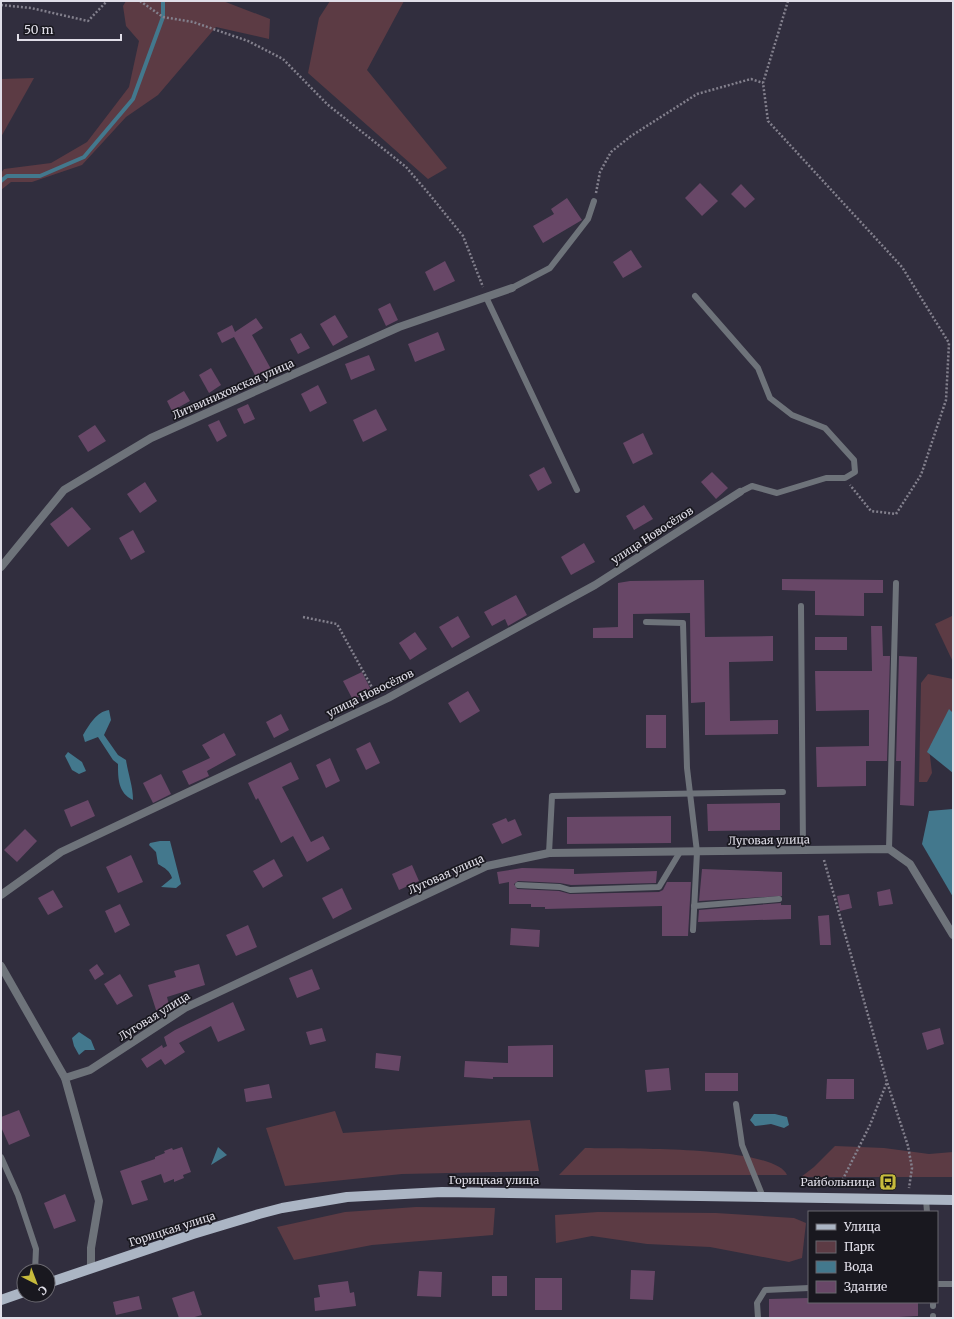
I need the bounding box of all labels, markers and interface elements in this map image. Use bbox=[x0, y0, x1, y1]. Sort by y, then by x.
scale bar bbox=[18, 16, 121, 42]
text: 50 m bbox=[24, 22, 53, 37]
street label: Литвиниховская улица bbox=[170, 356, 296, 422]
street label: улица Новосёлов bbox=[608, 503, 696, 567]
street label: улица Новосёлов bbox=[324, 666, 416, 720]
street label: Луговая улица bbox=[728, 832, 810, 848]
street label: Луговая улица bbox=[406, 851, 486, 897]
street label: Луговая улица bbox=[116, 988, 192, 1044]
bus stop icon: Райбольница bbox=[878, 1172, 898, 1192]
street label: Горицкая улица bbox=[449, 1173, 539, 1187]
place label: Райбольница bbox=[801, 1175, 875, 1189]
street label: Горицкая улица bbox=[127, 1208, 217, 1250]
legend bbox=[808, 1211, 938, 1303]
text: Улица bbox=[843, 1219, 881, 1234]
text: Парк bbox=[844, 1239, 875, 1254]
text: Вода bbox=[844, 1259, 874, 1274]
north arrow bbox=[16, 1263, 56, 1303]
text: Здание bbox=[844, 1279, 887, 1294]
text: С bbox=[35, 1283, 50, 1298]

